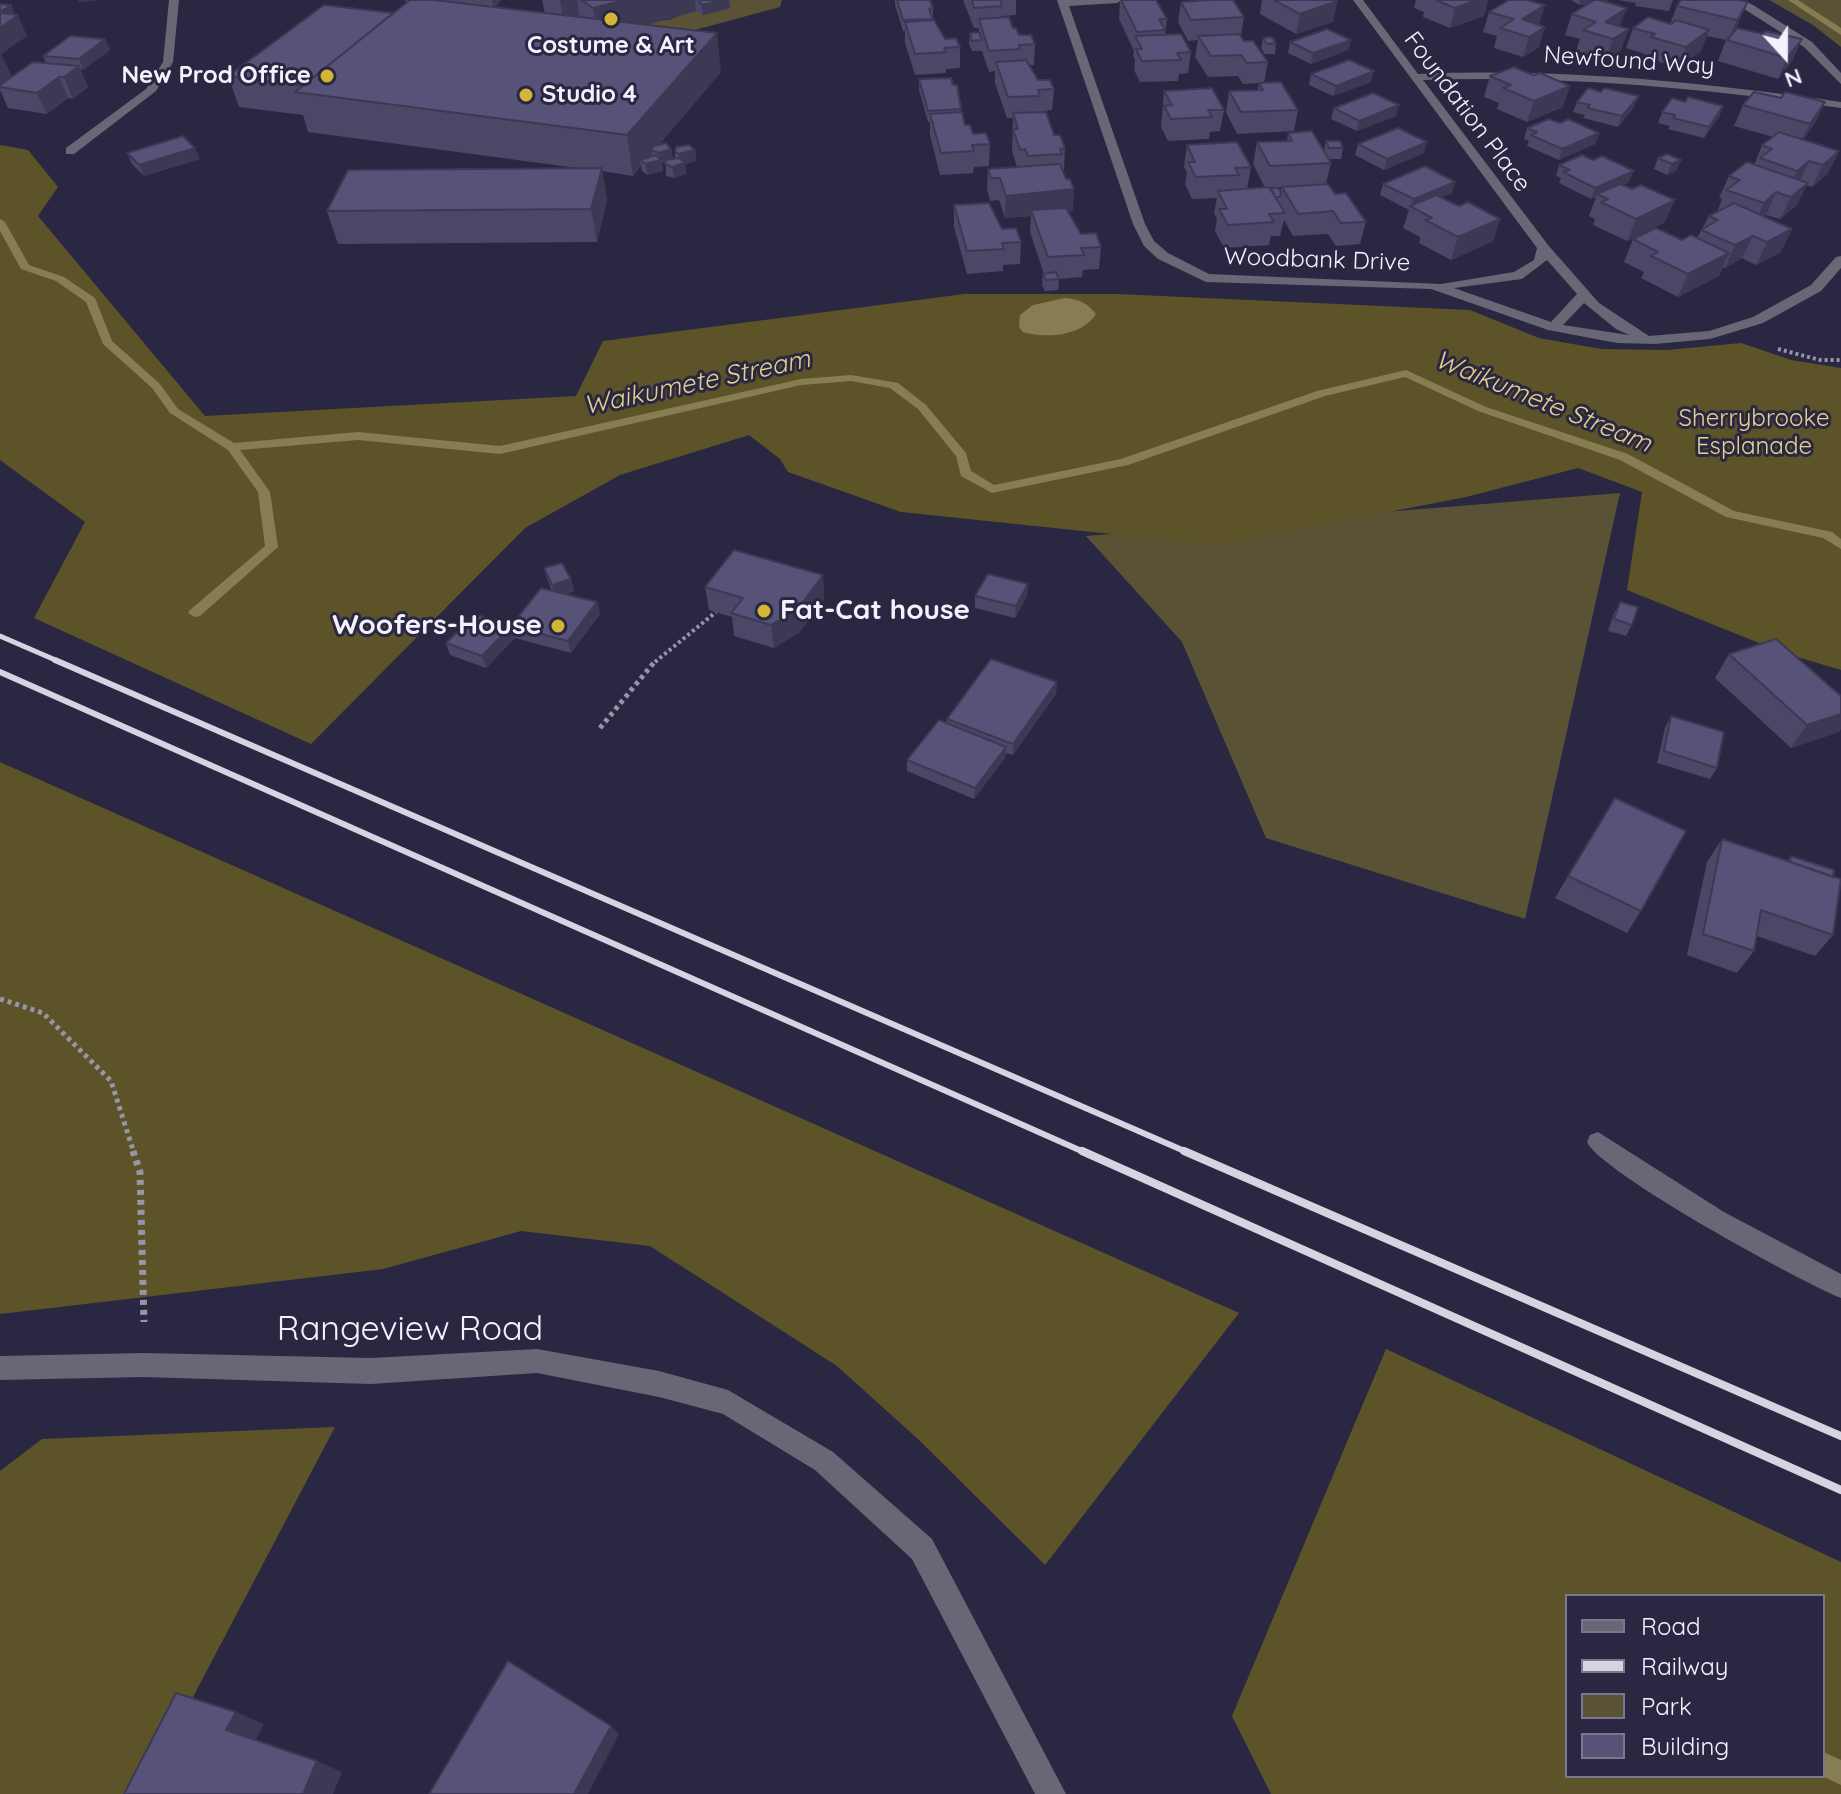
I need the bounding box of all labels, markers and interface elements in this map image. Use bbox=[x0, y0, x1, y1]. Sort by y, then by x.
marker: Costume & Art bbox=[602, 10, 620, 28]
north arrow bbox=[1745, 16, 1825, 96]
street label: Foundation Place bbox=[1397, 26, 1537, 198]
place label: Costume & Art bbox=[527, 32, 695, 60]
street label: Newfound Way bbox=[1543, 41, 1715, 81]
place label: New Prod Office bbox=[121, 62, 311, 90]
text: N bbox=[1781, 62, 1806, 94]
marker: New Prod Office bbox=[318, 67, 336, 85]
place label: Studio 4 bbox=[542, 81, 637, 109]
marker: Studio 4 bbox=[517, 86, 535, 104]
street label: Woodbank Drive bbox=[1223, 242, 1411, 278]
water label: Waikumete Stream bbox=[581, 344, 813, 422]
water label: Waikumete Stream bbox=[1430, 344, 1656, 460]
park label: Sherrybrooke Esplanade bbox=[1679, 405, 1829, 461]
place label: Fat-Cat house bbox=[780, 594, 970, 628]
marker: Fat-Cat house bbox=[755, 602, 773, 620]
place label: Woofers-House bbox=[332, 609, 542, 643]
marker: Woofers-House bbox=[549, 617, 567, 635]
street label: Rangeview Road bbox=[277, 1310, 543, 1350]
legend bbox=[1565, 1594, 1825, 1778]
text: Road bbox=[1641, 1611, 1701, 1641]
text: Railway bbox=[1641, 1651, 1728, 1681]
text: Park bbox=[1641, 1691, 1692, 1721]
text: Building bbox=[1641, 1731, 1729, 1761]

